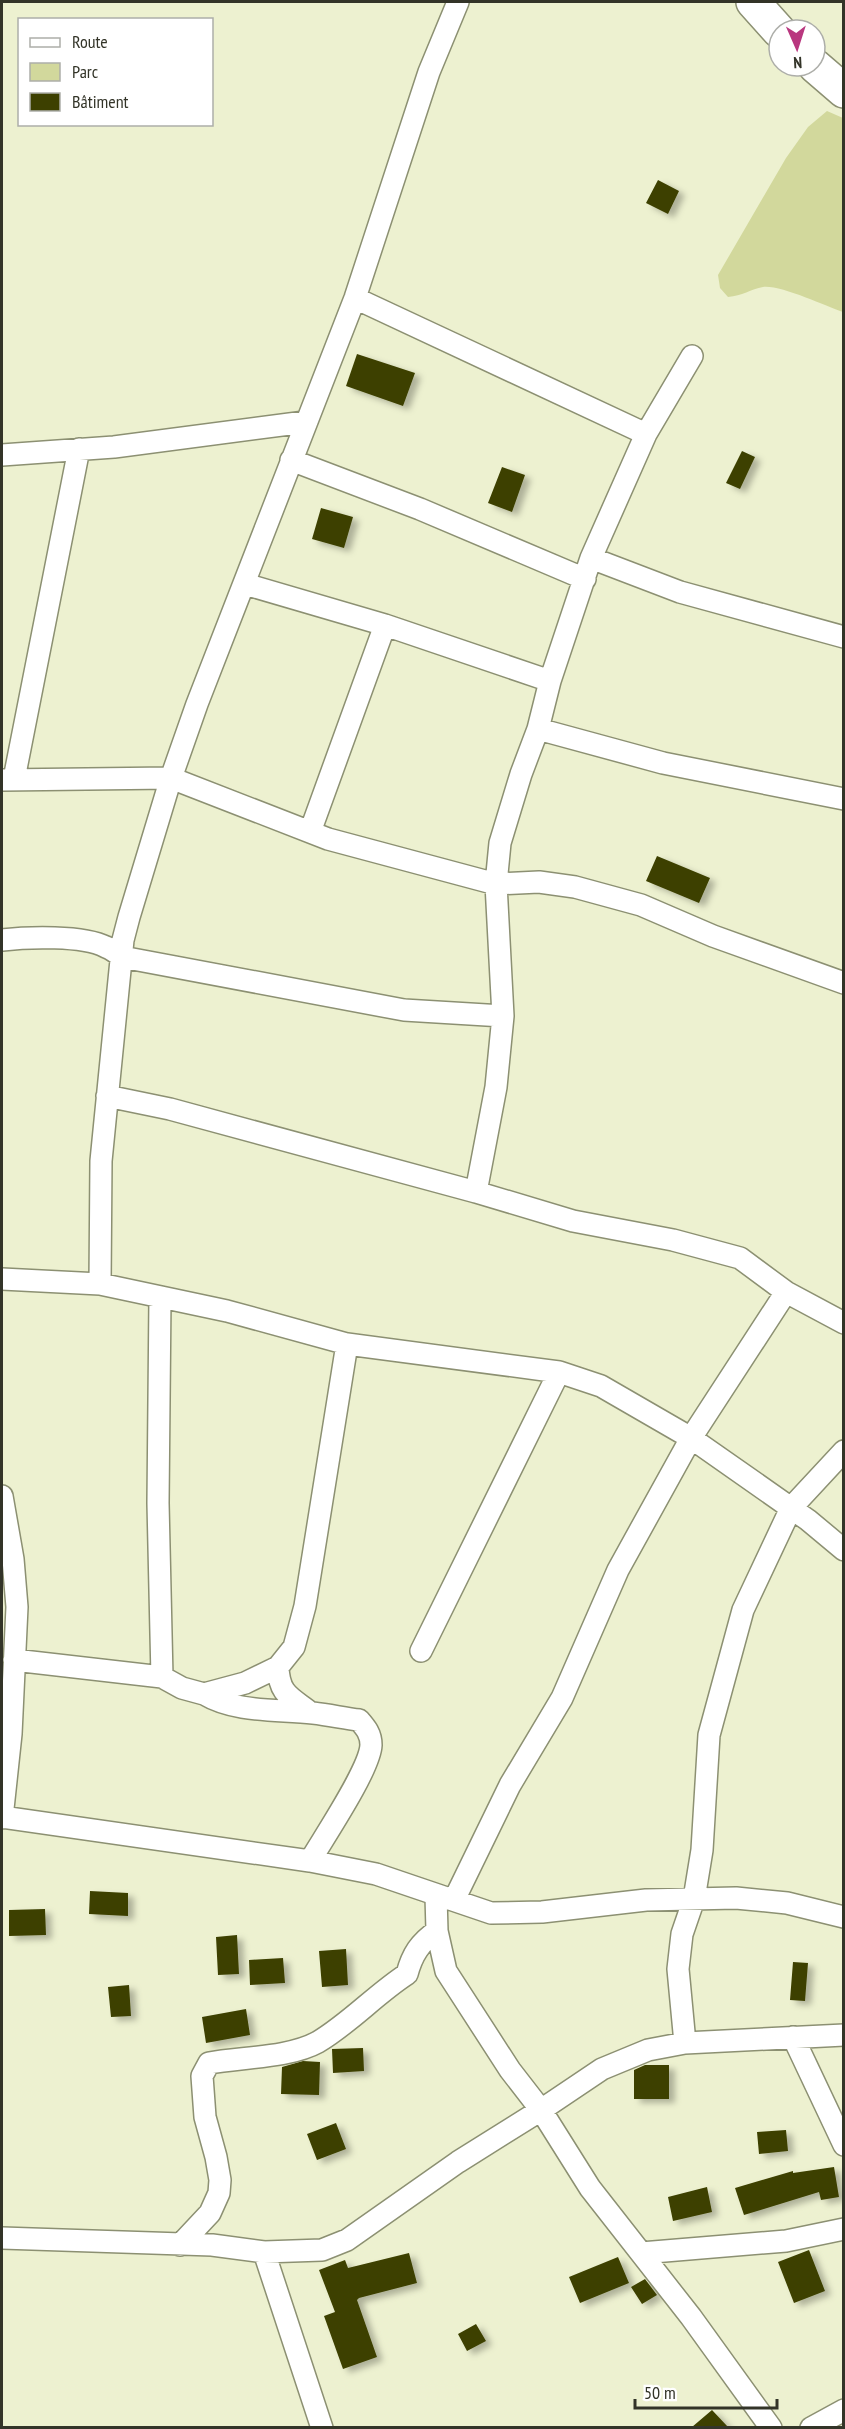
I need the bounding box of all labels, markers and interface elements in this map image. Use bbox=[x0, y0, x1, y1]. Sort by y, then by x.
legend bbox=[18, 18, 213, 126]
north arrow bbox=[767, 18, 827, 78]
text: Route bbox=[72, 30, 108, 53]
text: N bbox=[793, 53, 803, 73]
text: Parc bbox=[72, 60, 99, 83]
text: Bâtiment bbox=[72, 90, 129, 113]
scale bar bbox=[635, 2372, 778, 2410]
text: 50 m bbox=[644, 2381, 676, 2404]

